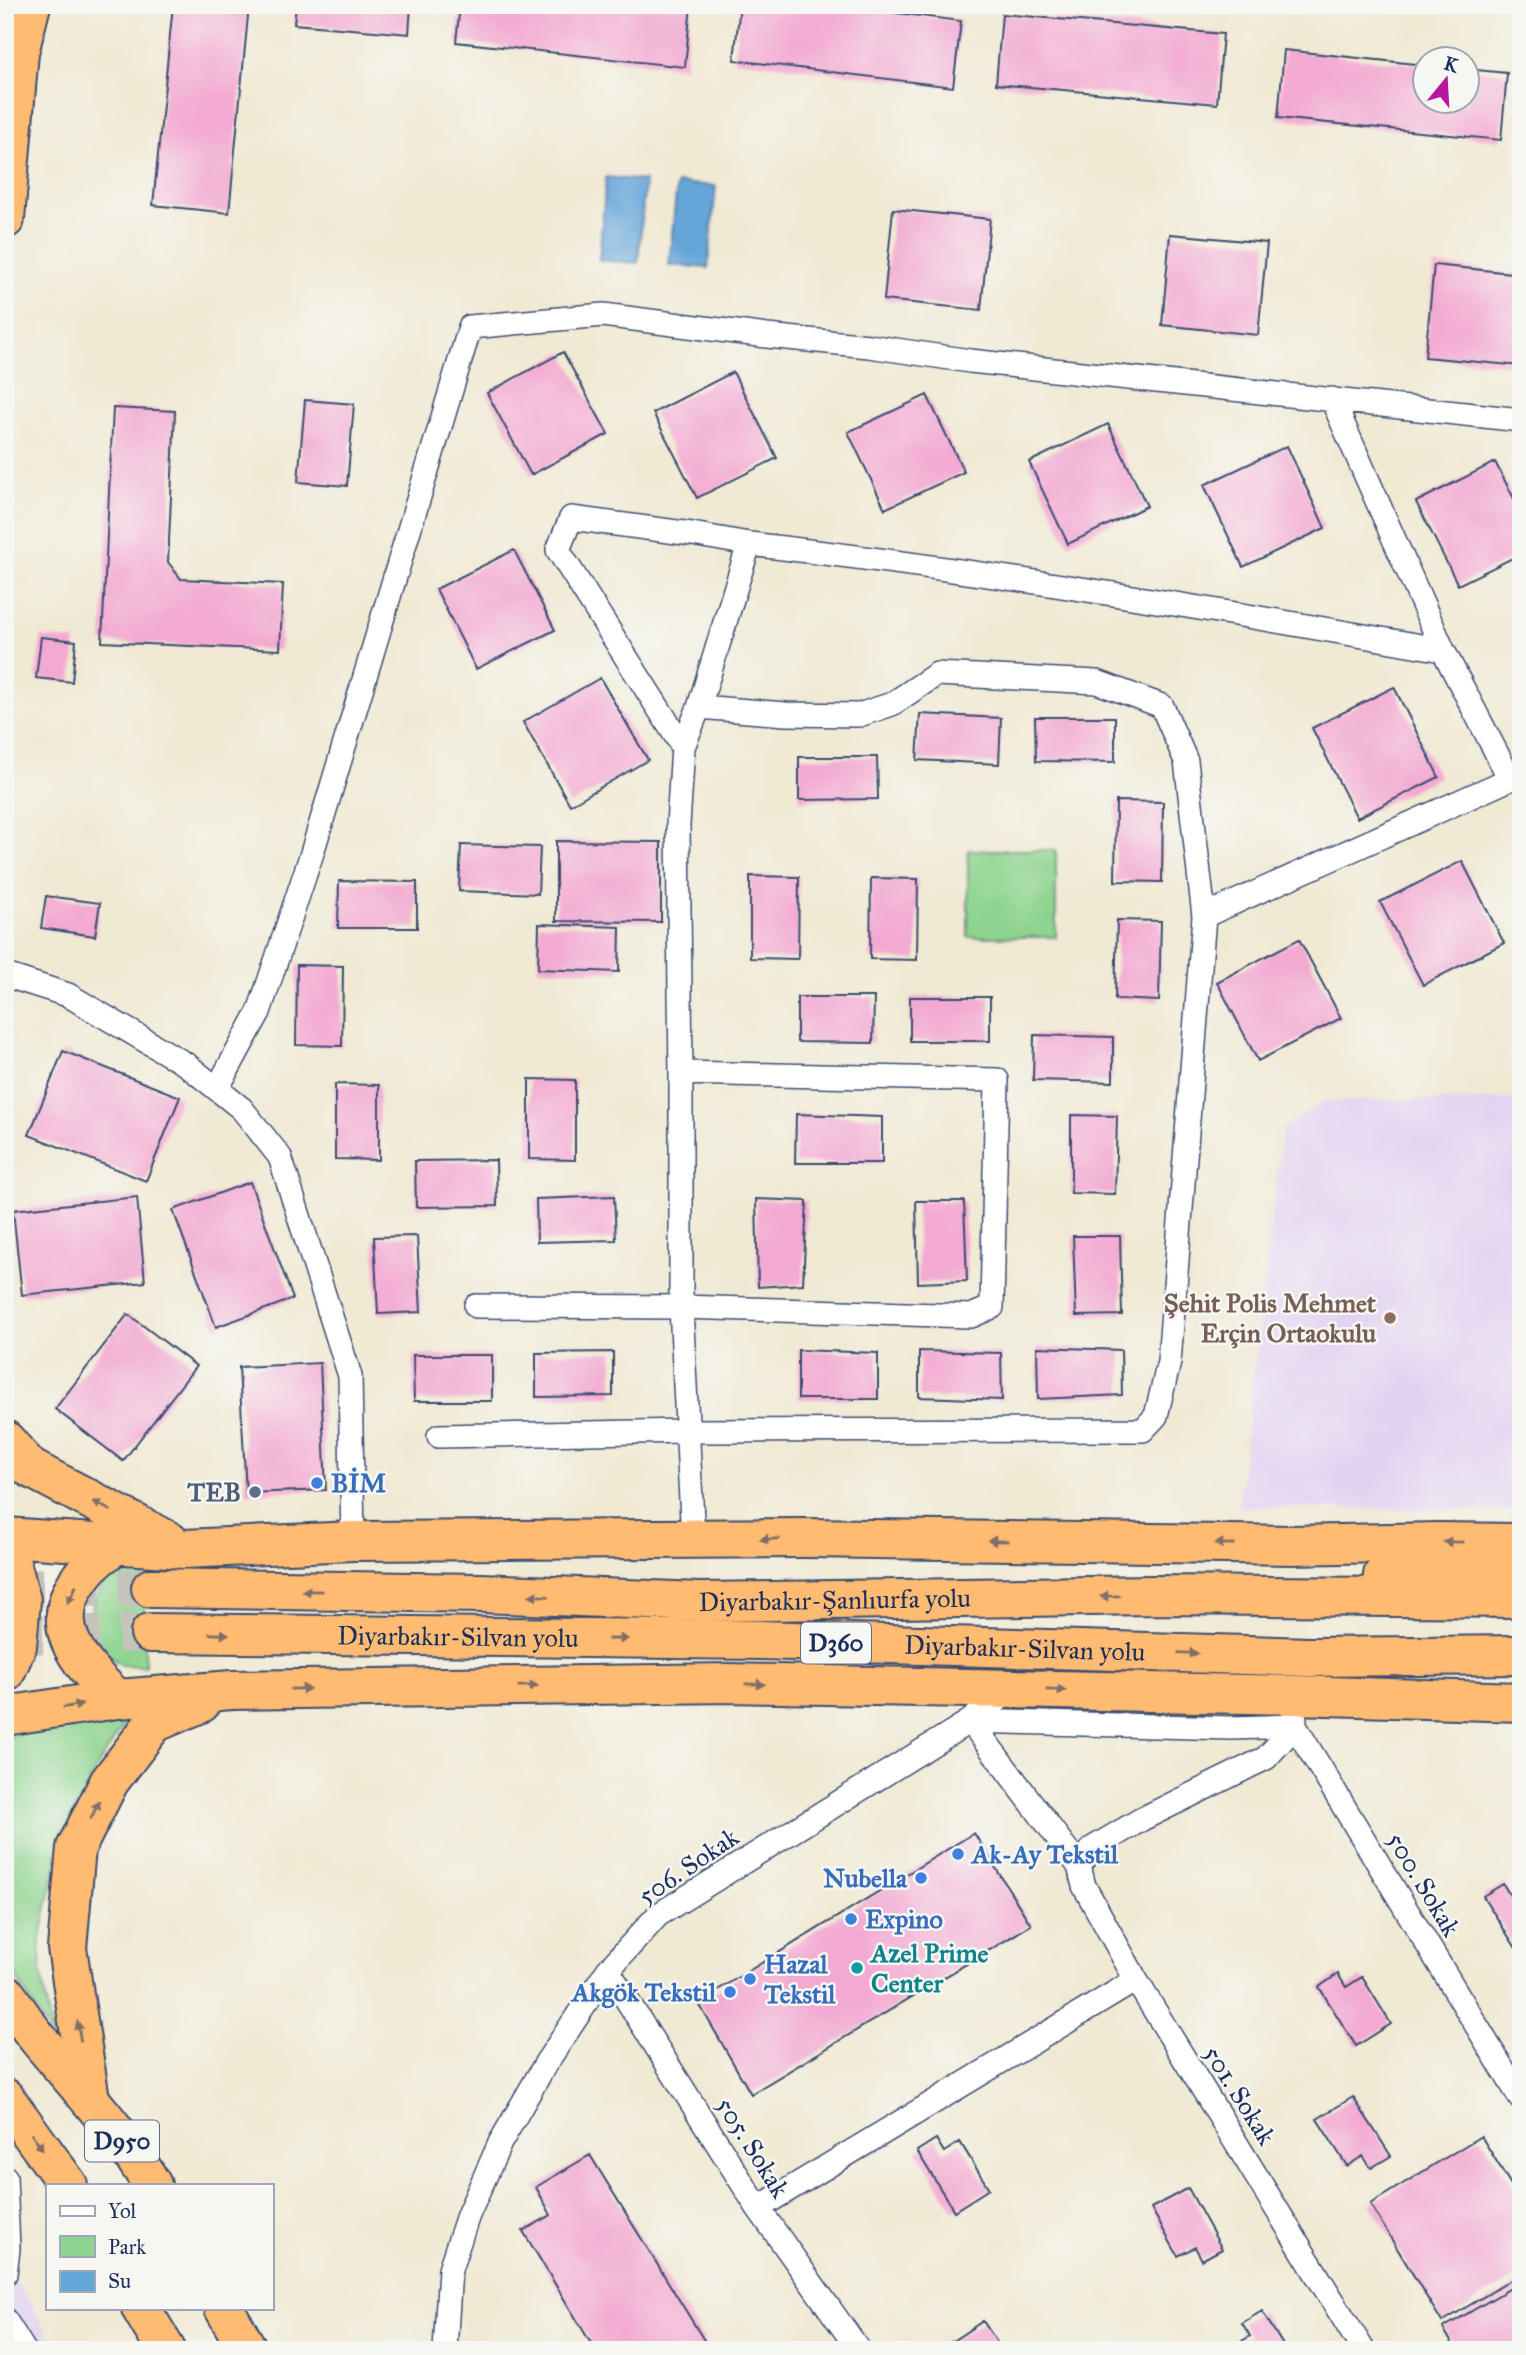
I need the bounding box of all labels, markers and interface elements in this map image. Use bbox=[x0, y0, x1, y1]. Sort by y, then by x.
north arrow bbox=[1410, 46, 1480, 116]
text: K bbox=[1441, 51, 1463, 78]
place label: Şehit Polis Mehmet Erçin Ortaokulu bbox=[1164, 1287, 1377, 1349]
marker: Şehit Polis Mehmet Erçin Ortaokulu bbox=[1382, 1310, 1398, 1326]
place label: BİM bbox=[331, 1467, 386, 1499]
marker: BİM bbox=[309, 1475, 325, 1491]
place label: TEB bbox=[186, 1476, 241, 1508]
marker: TEB bbox=[247, 1484, 263, 1500]
one-way arrow bbox=[91, 1500, 111, 1512]
one-way arrow bbox=[759, 1533, 781, 1545]
one-way arrow bbox=[986, 1535, 1008, 1547]
one-way arrow bbox=[1441, 1536, 1463, 1548]
one-way arrow bbox=[1214, 1538, 1236, 1550]
street label: Diyarbakır-Şanlıurfa yolu bbox=[698, 1582, 971, 1618]
one-way arrow bbox=[67, 1584, 78, 1604]
one-way arrow bbox=[300, 1585, 322, 1596]
one-way arrow bbox=[528, 1590, 550, 1601]
one-way arrow bbox=[1098, 1590, 1120, 1602]
street label: Diyarbakır-Silvan yolu bbox=[337, 1619, 579, 1654]
road number: D360 bbox=[801, 1623, 871, 1664]
one-way arrow bbox=[208, 1628, 230, 1640]
street label: Diyarbakır-Silvan yolu bbox=[904, 1628, 1146, 1668]
one-way arrow bbox=[607, 1633, 629, 1645]
one-way arrow bbox=[1177, 1647, 1199, 1659]
one-way arrow bbox=[744, 1678, 766, 1689]
one-way arrow bbox=[517, 1680, 539, 1692]
one-way arrow bbox=[289, 1683, 311, 1694]
one-way arrow bbox=[1045, 1685, 1067, 1696]
one-way arrow bbox=[62, 1700, 84, 1711]
one-way arrow bbox=[89, 1800, 100, 1820]
street label: 506. Sokak bbox=[631, 1820, 745, 1911]
street label: 500. Sokak bbox=[1380, 1826, 1468, 1943]
place label: Ak-Ay Tekstil bbox=[970, 1838, 1119, 1870]
marker: Ak-Ay Tekstil bbox=[950, 1846, 966, 1862]
place label: Nubella bbox=[823, 1862, 908, 1894]
marker: Nubella bbox=[913, 1870, 929, 1886]
place label: Expino bbox=[865, 1903, 943, 1935]
marker: Expino bbox=[843, 1911, 859, 1927]
place label: Azel Prime Center bbox=[869, 1937, 988, 1999]
place label: Hazal Tekstil bbox=[763, 1948, 836, 2010]
marker: Azel Prime Center bbox=[849, 1960, 865, 1976]
marker: Hazal Tekstil bbox=[742, 1971, 758, 1987]
place label: Akgök Tekstil bbox=[570, 1976, 717, 2009]
marker: Akgök Tekstil bbox=[722, 1984, 738, 2000]
one-way arrow bbox=[73, 2020, 84, 2042]
street label: 501. Sokak bbox=[1197, 2039, 1284, 2152]
street label: 505. Sokak bbox=[710, 2091, 797, 2204]
road number: D950 bbox=[85, 2120, 159, 2162]
one-way arrow bbox=[30, 2133, 44, 2151]
legend bbox=[46, 2184, 273, 2310]
text: Yol bbox=[108, 2198, 137, 2224]
text: Park bbox=[108, 2234, 146, 2260]
text: Su bbox=[108, 2268, 131, 2294]

